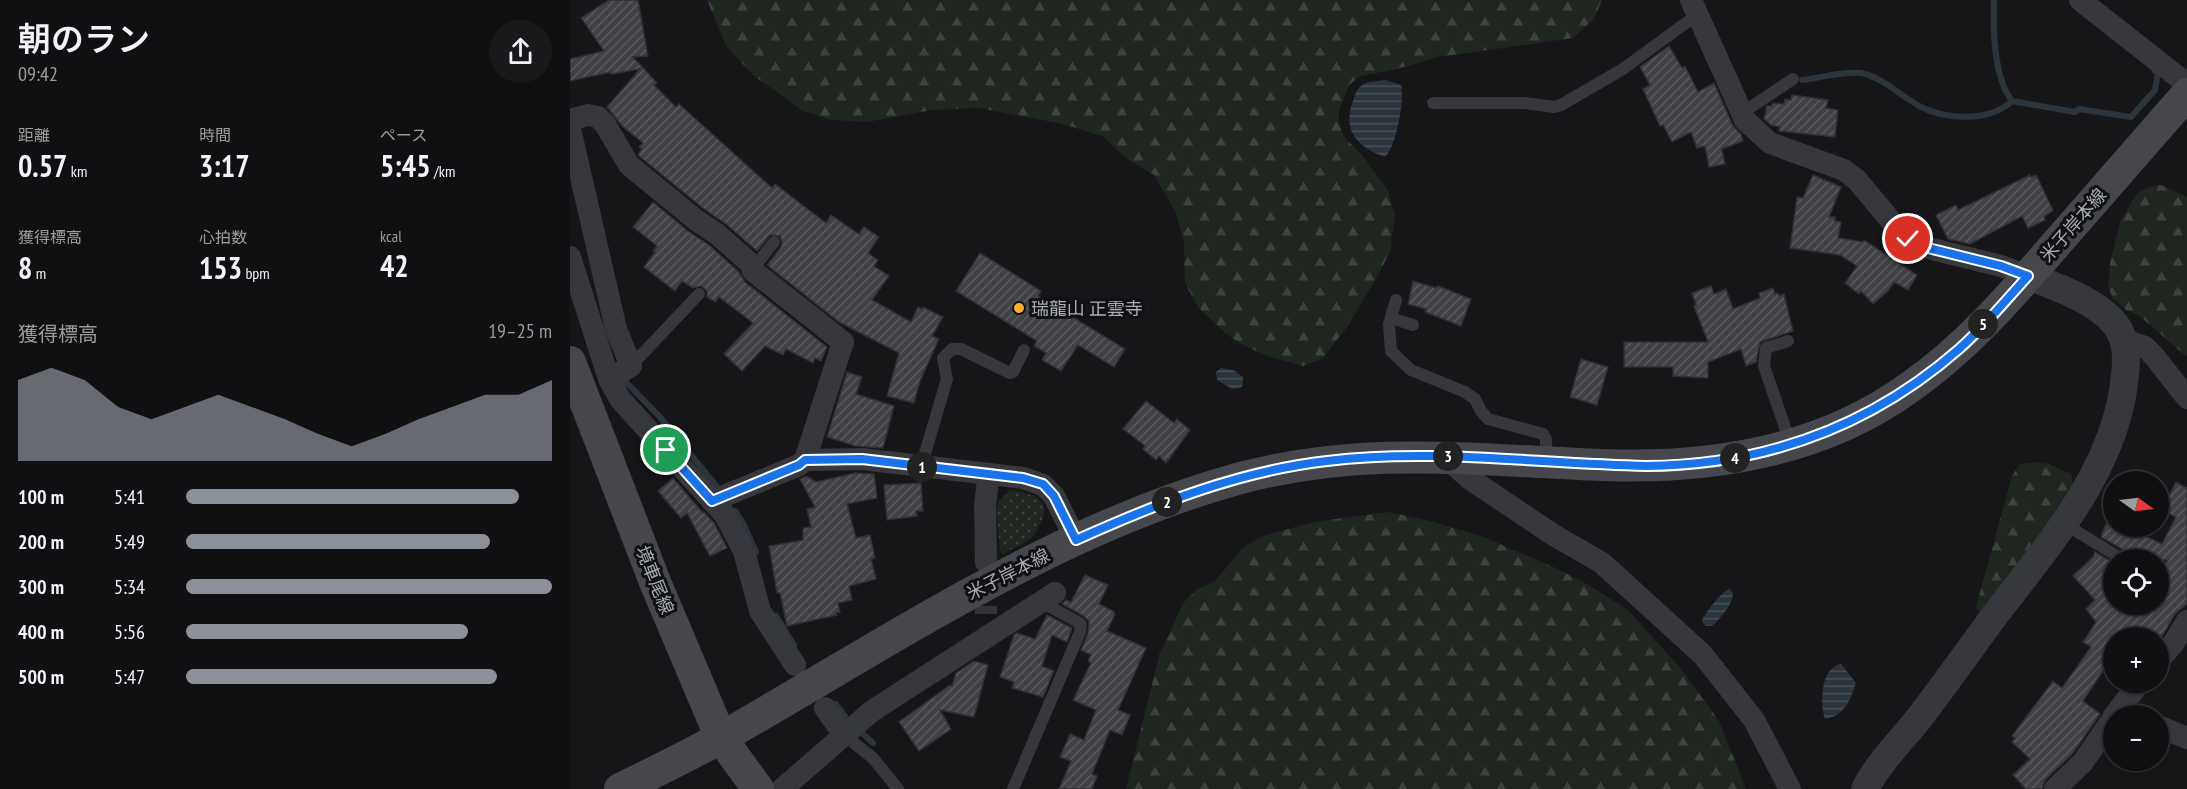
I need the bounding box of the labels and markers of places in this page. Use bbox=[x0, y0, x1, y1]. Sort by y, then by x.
pin bbox=[1882, 213, 1933, 264]
place label: 瑞龍山 正雲寺 bbox=[1031, 297, 1143, 320]
marker: 瑞龍山 正雲寺 bbox=[1012, 301, 1026, 315]
pin: 5 bbox=[1968, 309, 1998, 339]
pin bbox=[640, 424, 691, 475]
pin: 3 bbox=[1433, 441, 1463, 471]
pin: 4 bbox=[1720, 443, 1750, 473]
pin: 1 bbox=[907, 452, 937, 482]
pin: 2 bbox=[1152, 487, 1182, 517]

